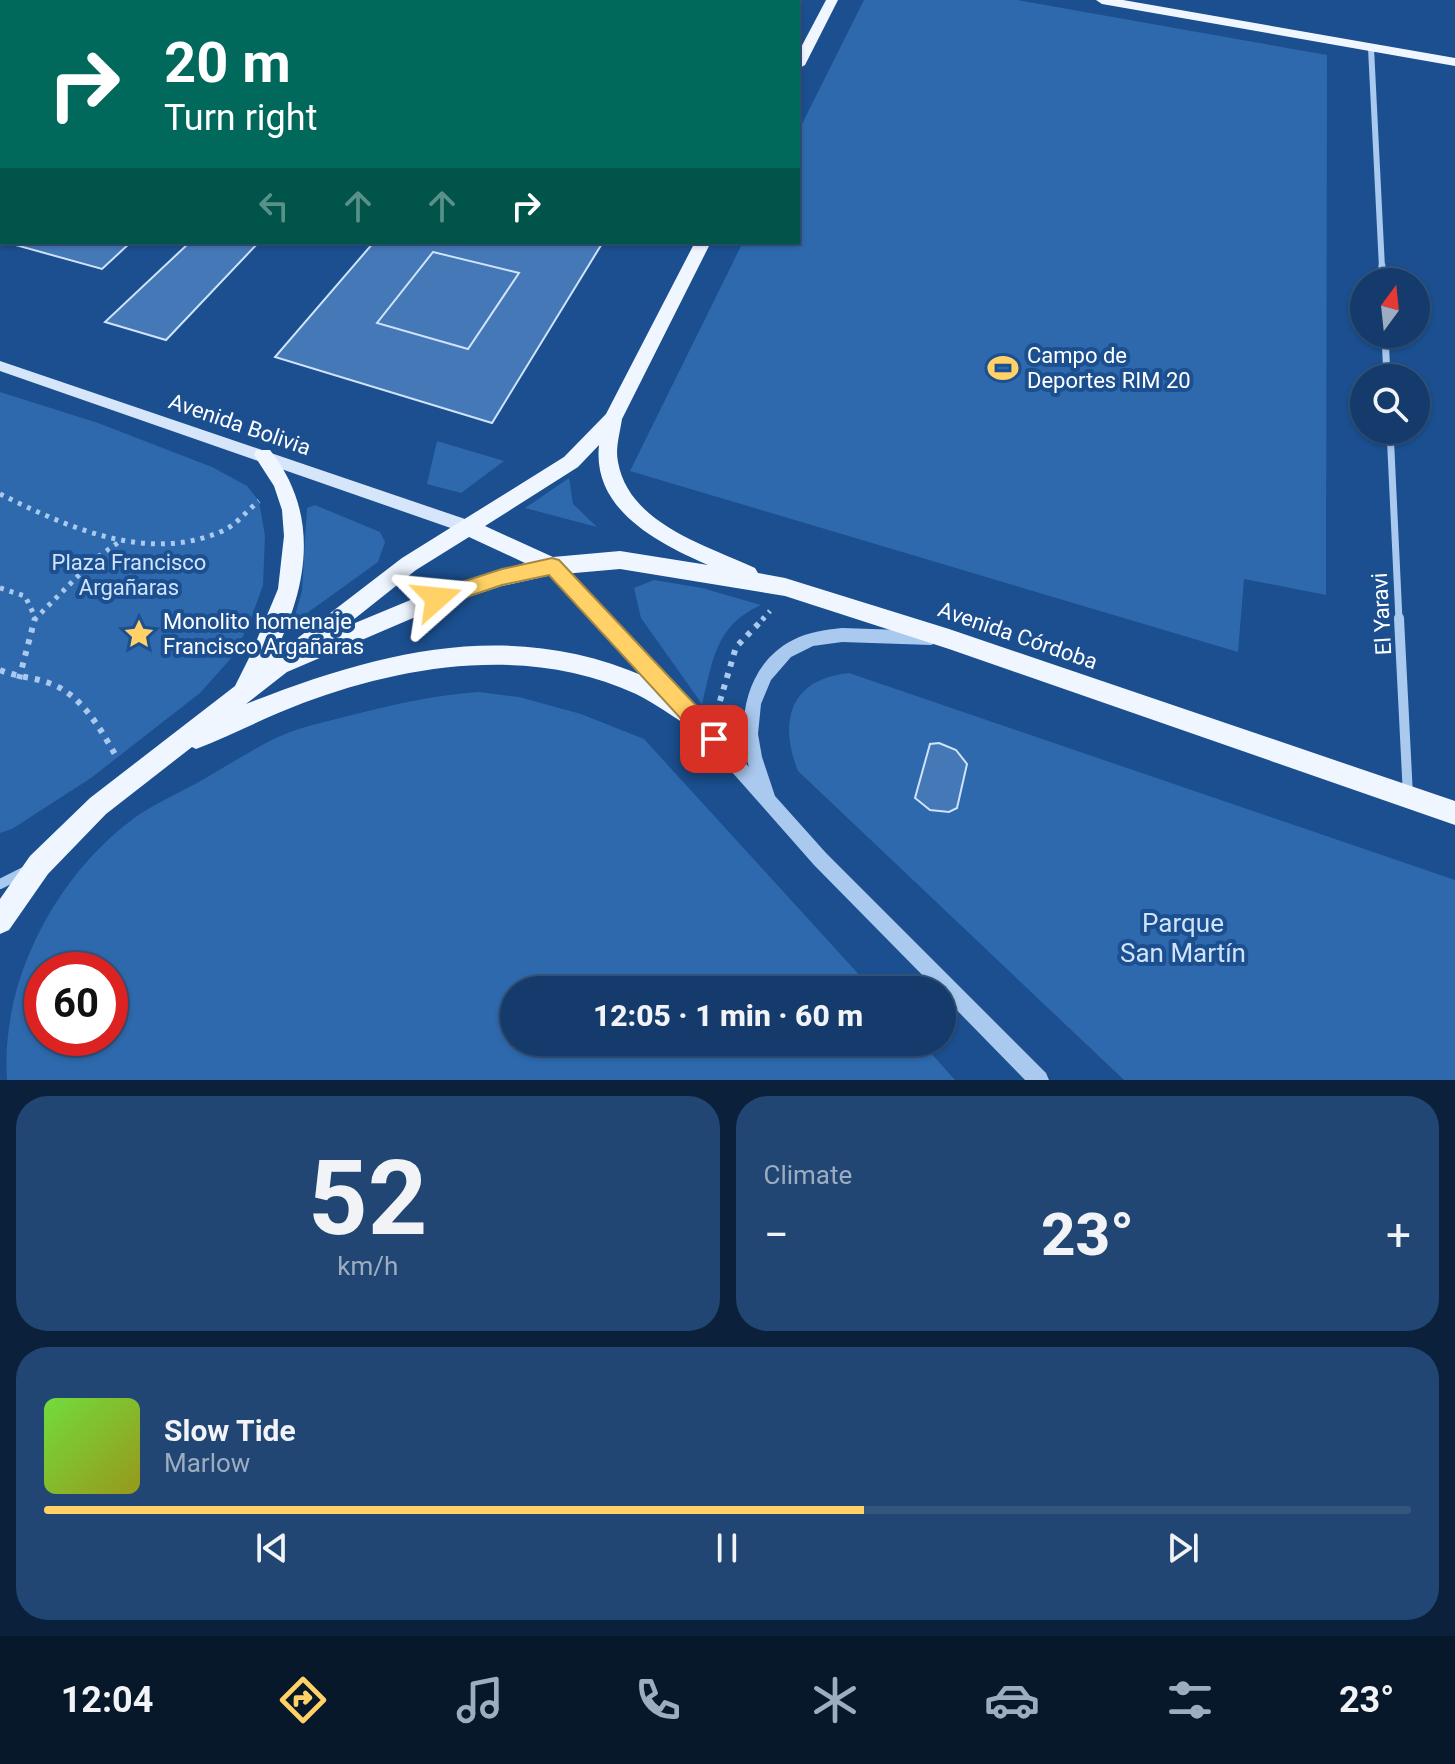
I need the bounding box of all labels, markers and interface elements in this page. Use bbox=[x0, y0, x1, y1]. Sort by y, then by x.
text: 20 m bbox=[164, 30, 291, 96]
icon: right bbox=[32, 32, 136, 136]
text: Turn right bbox=[164, 97, 317, 139]
icon: left bbox=[252, 184, 296, 228]
icon: ahead bbox=[336, 184, 380, 228]
icon: ahead bbox=[420, 184, 464, 228]
icon: right bbox=[504, 184, 548, 228]
north arrow bbox=[1350, 268, 1430, 348]
map controls bbox=[1350, 268, 1430, 444]
place label: Campo de Deportes RIM 20 bbox=[1027, 343, 1191, 393]
sports icon: Campo de Deportes RIM 20 bbox=[986, 351, 1020, 385]
button: search bbox=[1350, 364, 1430, 444]
street label: Avenida Bolivia bbox=[166, 389, 314, 460]
park label: Plaza Francisco Argañaras bbox=[52, 550, 206, 600]
position arrow bbox=[395, 556, 479, 640]
street label: El Yaravi bbox=[1367, 572, 1396, 656]
street label: Avenida Córdoba bbox=[935, 597, 1101, 674]
place label: Monolito homenaje Francisco Argañaras bbox=[163, 609, 364, 659]
place icon: Monolito homenaje Francisco Argañaras bbox=[122, 617, 156, 651]
pin bbox=[680, 705, 748, 773]
icon: arrive bbox=[692, 717, 736, 761]
park label: Parque San Martín bbox=[1120, 908, 1246, 968]
speed limit sign: 60 bbox=[24, 952, 128, 1056]
text: 12:05 · 1 min · 60 m bbox=[593, 998, 863, 1033]
text: 52 bbox=[308, 1138, 427, 1259]
text: Climate bbox=[764, 1160, 852, 1190]
text: 23° bbox=[1041, 1199, 1134, 1270]
text: − bbox=[764, 1209, 789, 1261]
text: + bbox=[1386, 1209, 1411, 1261]
text: km/h bbox=[337, 1251, 398, 1281]
text: Slow Tide bbox=[164, 1413, 296, 1448]
text: Marlow bbox=[164, 1448, 250, 1478]
icon: previous bbox=[250, 1526, 294, 1570]
icon: pause bbox=[705, 1526, 749, 1570]
icon: next bbox=[1161, 1526, 1205, 1570]
icon: directions bbox=[275, 1672, 331, 1728]
icon: music bbox=[452, 1672, 508, 1728]
icon: phone bbox=[630, 1672, 686, 1728]
icon: climate bbox=[807, 1672, 863, 1728]
icon: car bbox=[984, 1672, 1040, 1728]
icon: filters bbox=[1162, 1672, 1218, 1728]
text: 12:04 bbox=[61, 1679, 153, 1721]
text: 23° bbox=[1339, 1679, 1394, 1721]

